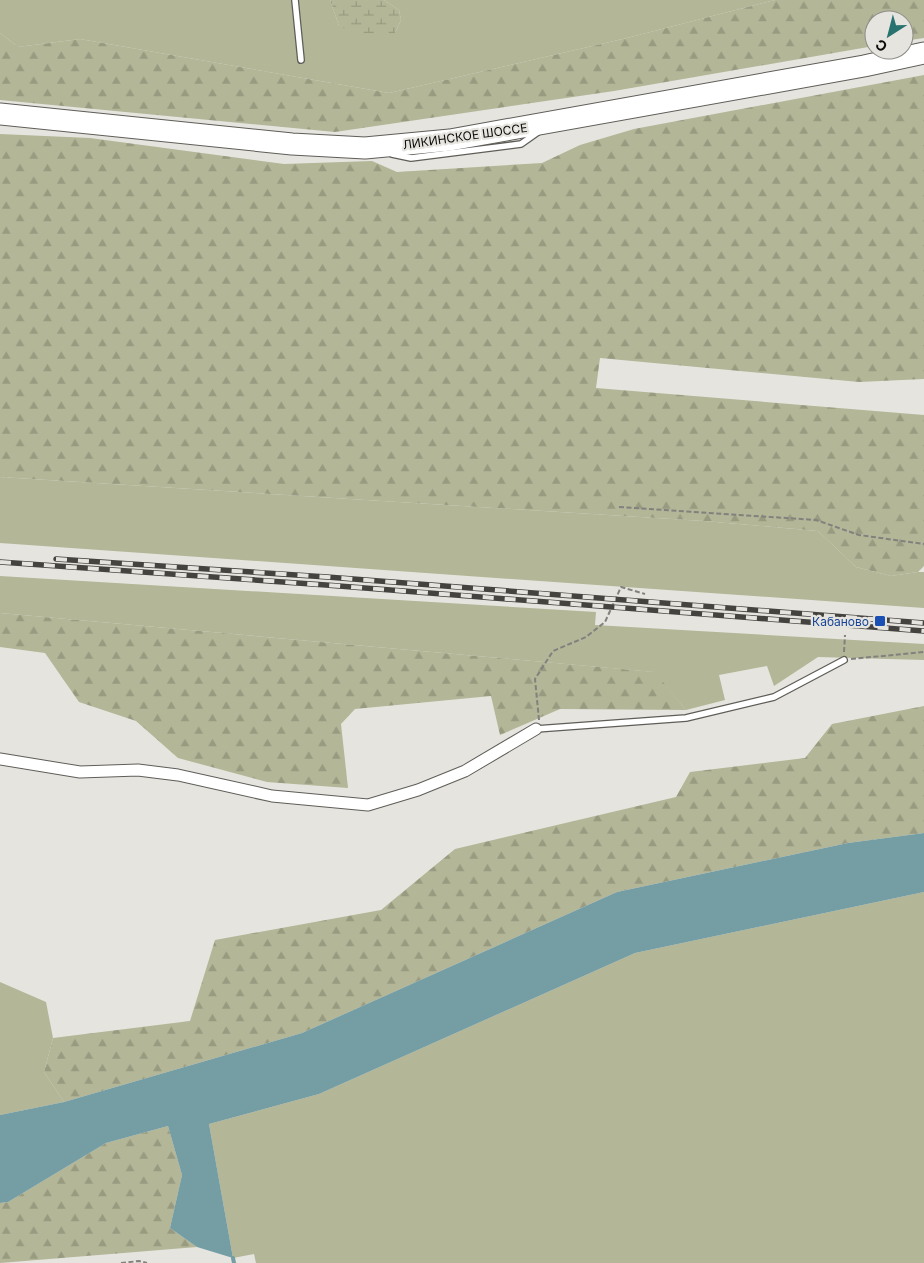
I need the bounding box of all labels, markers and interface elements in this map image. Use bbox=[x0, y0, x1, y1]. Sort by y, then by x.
north arrow bbox=[864, 10, 914, 60]
text: С bbox=[872, 36, 890, 56]
street label: ЛИКИНСКОЕ ШОССЕ bbox=[402, 120, 528, 152]
place label: Кабаново bbox=[812, 614, 869, 629]
marker: Кабаново bbox=[873, 614, 887, 628]

